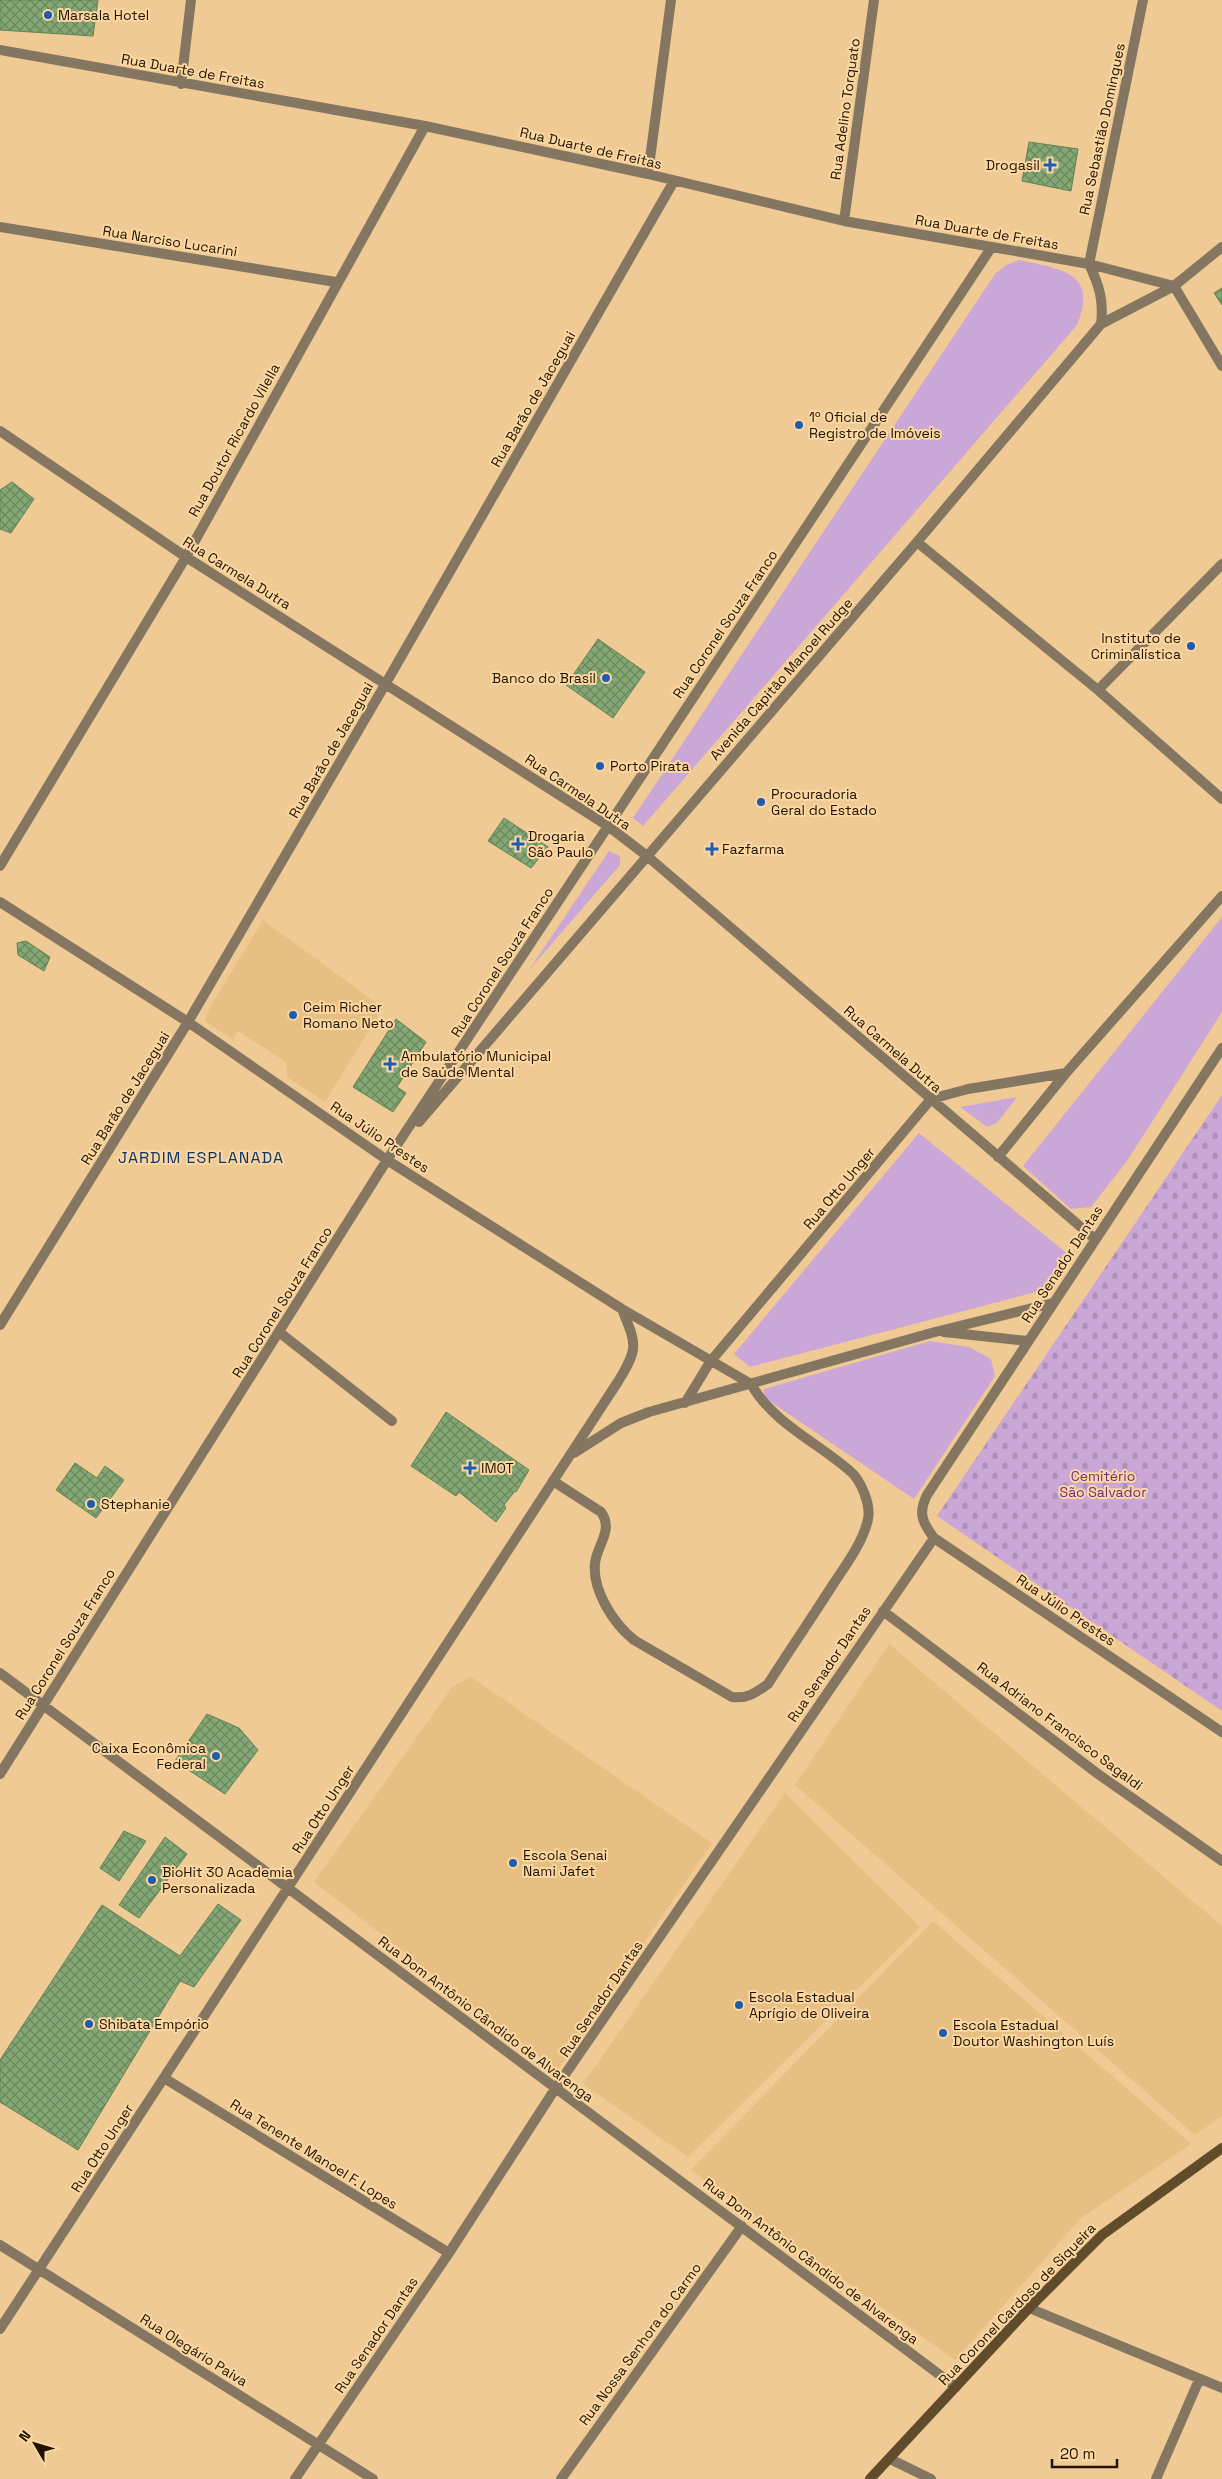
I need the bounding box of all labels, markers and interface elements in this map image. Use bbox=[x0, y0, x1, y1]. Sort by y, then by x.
place label: Marsala Hotel bbox=[58, 6, 149, 24]
marker: Marsala Hotel bbox=[42, 9, 54, 21]
street label: Rua Adelino Torquato bbox=[826, 37, 864, 181]
street label: Rua Sebastião Domingues bbox=[1075, 41, 1129, 217]
street label: Rua Duarte de Freitas bbox=[120, 50, 266, 92]
street label: Rua Duarte de Freitas bbox=[518, 123, 664, 173]
place label: Drogasil bbox=[986, 156, 1040, 174]
marker: Drogasil bbox=[1044, 159, 1056, 171]
street label: Rua Duarte de Freitas bbox=[914, 211, 1060, 253]
street label: Rua Narciso Lucarini bbox=[101, 221, 239, 261]
street label: Rua Barão de Jaceguai bbox=[487, 328, 579, 470]
street label: Rua Doutor Ricardo Vilella bbox=[184, 360, 284, 520]
place label: 1º Oficial de Registro de Imóveis bbox=[809, 408, 941, 442]
marker: 1º Oficial de Registro de Imóveis bbox=[793, 419, 805, 431]
street label: Rua Carmela Dutra bbox=[180, 532, 294, 614]
street label: Rua Coronel Souza Franco bbox=[669, 546, 781, 702]
street label: Avenida Capitão Manoel Rudge bbox=[706, 594, 856, 764]
place label: Instituto de Criminalística bbox=[1091, 629, 1181, 663]
marker: Instituto de Criminalística bbox=[1185, 640, 1197, 652]
place label: Banco do Brasil bbox=[492, 669, 596, 687]
marker: Banco do Brasil bbox=[600, 672, 612, 684]
street label: Rua Barão de Jaceguai bbox=[285, 679, 377, 821]
street label: Rua Carmela Dutra bbox=[522, 750, 634, 834]
place label: Porto Pirata bbox=[610, 757, 690, 775]
marker: Porto Pirata bbox=[594, 760, 606, 772]
place label: Procuradoria Geral do Estado bbox=[771, 785, 877, 819]
marker: Procuradoria Geral do Estado bbox=[755, 796, 767, 808]
place label: Drogaria São Paulo bbox=[528, 827, 593, 861]
marker: Drogaria São Paulo bbox=[512, 838, 524, 850]
place label: Fazfarma bbox=[722, 840, 784, 858]
marker: Fazfarma bbox=[706, 843, 718, 855]
street label: Rua Coronel Souza Franco bbox=[447, 884, 557, 1040]
place label: Ceim Richer Romano Neto bbox=[303, 998, 394, 1032]
street label: Rua Carmela Dutra bbox=[840, 1001, 946, 1097]
marker: Ceim Richer Romano Neto bbox=[287, 1009, 299, 1021]
street label: Rua Barão de Jaceguai bbox=[77, 1028, 173, 1168]
place label: Ambulatório Municipal de Saúde Mental bbox=[401, 1047, 551, 1081]
marker: Ambulatório Municipal de Saúde Mental bbox=[383, 1057, 397, 1071]
street label: Rua Júlio Prestes bbox=[327, 1097, 433, 1177]
street label: Rua Otto Unger bbox=[799, 1143, 879, 1233]
district label: JARDIM ESPLANADA bbox=[118, 1147, 284, 1168]
street label: Rua Senador Dantas bbox=[1017, 1202, 1107, 1326]
street label: Rua Coronel Souza Franco bbox=[228, 1223, 336, 1381]
place label: IMOT bbox=[481, 1459, 514, 1477]
marker: IMOT bbox=[463, 1461, 477, 1475]
park label: Cemitério São Salvador bbox=[1060, 1467, 1146, 1501]
place label: Stephanie bbox=[101, 1495, 170, 1513]
marker: Stephanie bbox=[85, 1498, 97, 1510]
street label: Rua Coronel Souza Franco bbox=[11, 1565, 119, 1723]
street label: Rua Júlio Prestes bbox=[1013, 1570, 1119, 1650]
street label: Rua Senador Dantas bbox=[783, 1602, 875, 1726]
street label: Rua Adriano Francisco Sagaldi bbox=[974, 1658, 1146, 1794]
place label: Caixa Econômica Federal bbox=[92, 1739, 206, 1773]
marker: Caixa Econômica Federal bbox=[210, 1750, 222, 1762]
street label: Rua Otto Unger bbox=[288, 1761, 358, 1857]
place label: Escola Senai Nami Jafet bbox=[523, 1846, 607, 1880]
marker: Escola Senai Nami Jafet bbox=[507, 1857, 519, 1869]
place label: BioHit 30 Academia Personalizada bbox=[162, 1863, 293, 1897]
marker: BioHit 30 Academia Personalizada bbox=[146, 1874, 158, 1886]
street label: Rua Dom Antônio Cândido de Alvarenga bbox=[375, 1932, 597, 2106]
street label: Rua Senador Dantas bbox=[555, 1937, 647, 2061]
place label: Escola Estadual Aprígio de Oliveira bbox=[749, 1988, 869, 2022]
marker: Escola Estadual Aprígio de Oliveira bbox=[733, 1999, 745, 2011]
place label: Shibata Empório bbox=[99, 2015, 209, 2033]
place label: Escola Estadual Doutor Washington Luís bbox=[953, 2016, 1114, 2050]
marker: Shibata Empório bbox=[83, 2018, 95, 2030]
marker: Escola Estadual Doutor Washington Luís bbox=[937, 2027, 949, 2039]
street label: Rua Tenente Manoel F. Lopes bbox=[227, 2095, 401, 2213]
street label: Rua Otto Unger bbox=[67, 2100, 137, 2196]
street label: Rua Dom Antônio Cândido de Alvarenga bbox=[700, 2174, 922, 2348]
street label: Rua Coronel Cardoso de Siqueira bbox=[934, 2219, 1100, 2389]
street label: Rua Nossa Senhora do Carmo bbox=[575, 2259, 705, 2429]
street label: Rua Senador Dantas bbox=[330, 2273, 422, 2397]
street label: Rua Olegário Paiva bbox=[137, 2310, 251, 2390]
north arrow bbox=[10, 2419, 60, 2469]
text: N bbox=[15, 2427, 35, 2445]
scale bar bbox=[1052, 2436, 1117, 2468]
text: 20 m bbox=[1060, 2444, 1095, 2463]

